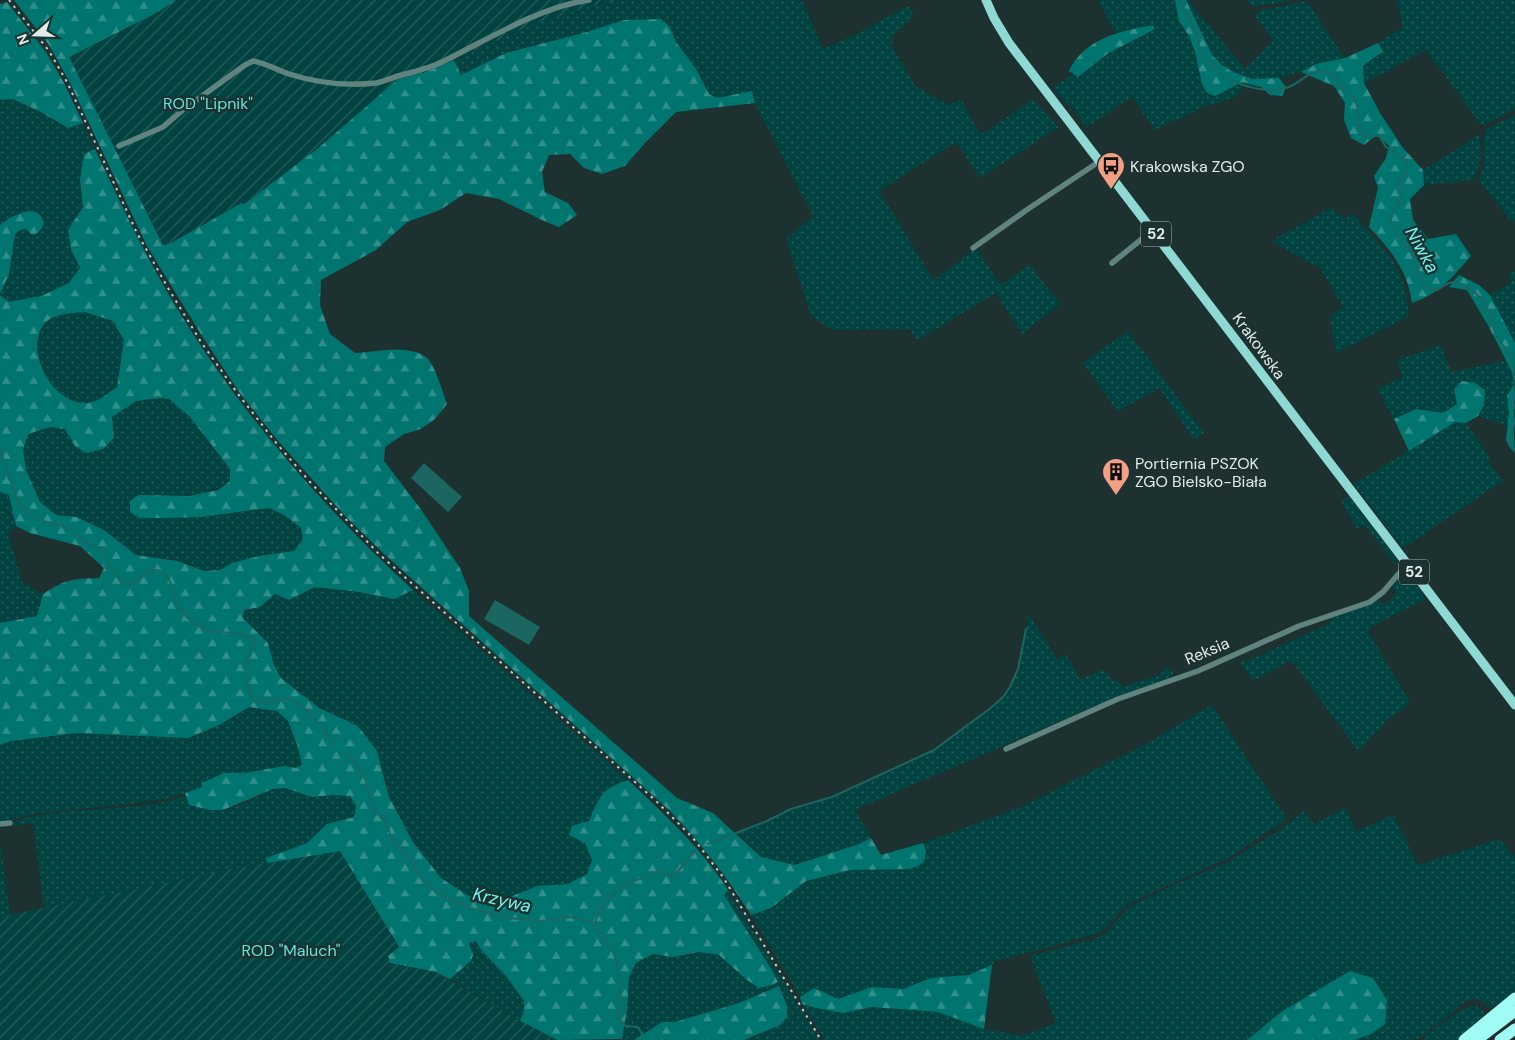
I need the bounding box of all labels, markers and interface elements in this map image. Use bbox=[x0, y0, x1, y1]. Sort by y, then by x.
north arrow bbox=[10, 10, 60, 60]
text: N bbox=[13, 32, 33, 47]
park label: ROD "Lipnik" bbox=[163, 93, 253, 114]
bus stop icon: Krakowska ZGO bbox=[1096, 151, 1126, 190]
place label: Krakowska ZGO bbox=[1130, 156, 1245, 177]
road number: 52 bbox=[1141, 222, 1171, 246]
water label: Niwka bbox=[1400, 223, 1444, 277]
street label: Krakowska bbox=[1228, 308, 1290, 384]
place label: Portiernia PSZOK ZGO Bielsko-Biała bbox=[1135, 453, 1267, 492]
building icon: Portiernia PSZOK ZGO Bielsko-Biała bbox=[1101, 457, 1131, 496]
road number: 52 bbox=[1399, 560, 1429, 584]
street label: Reksia bbox=[1182, 632, 1232, 670]
water label: Krzywa bbox=[470, 882, 534, 918]
park label: ROD "Maluch" bbox=[242, 940, 341, 961]

